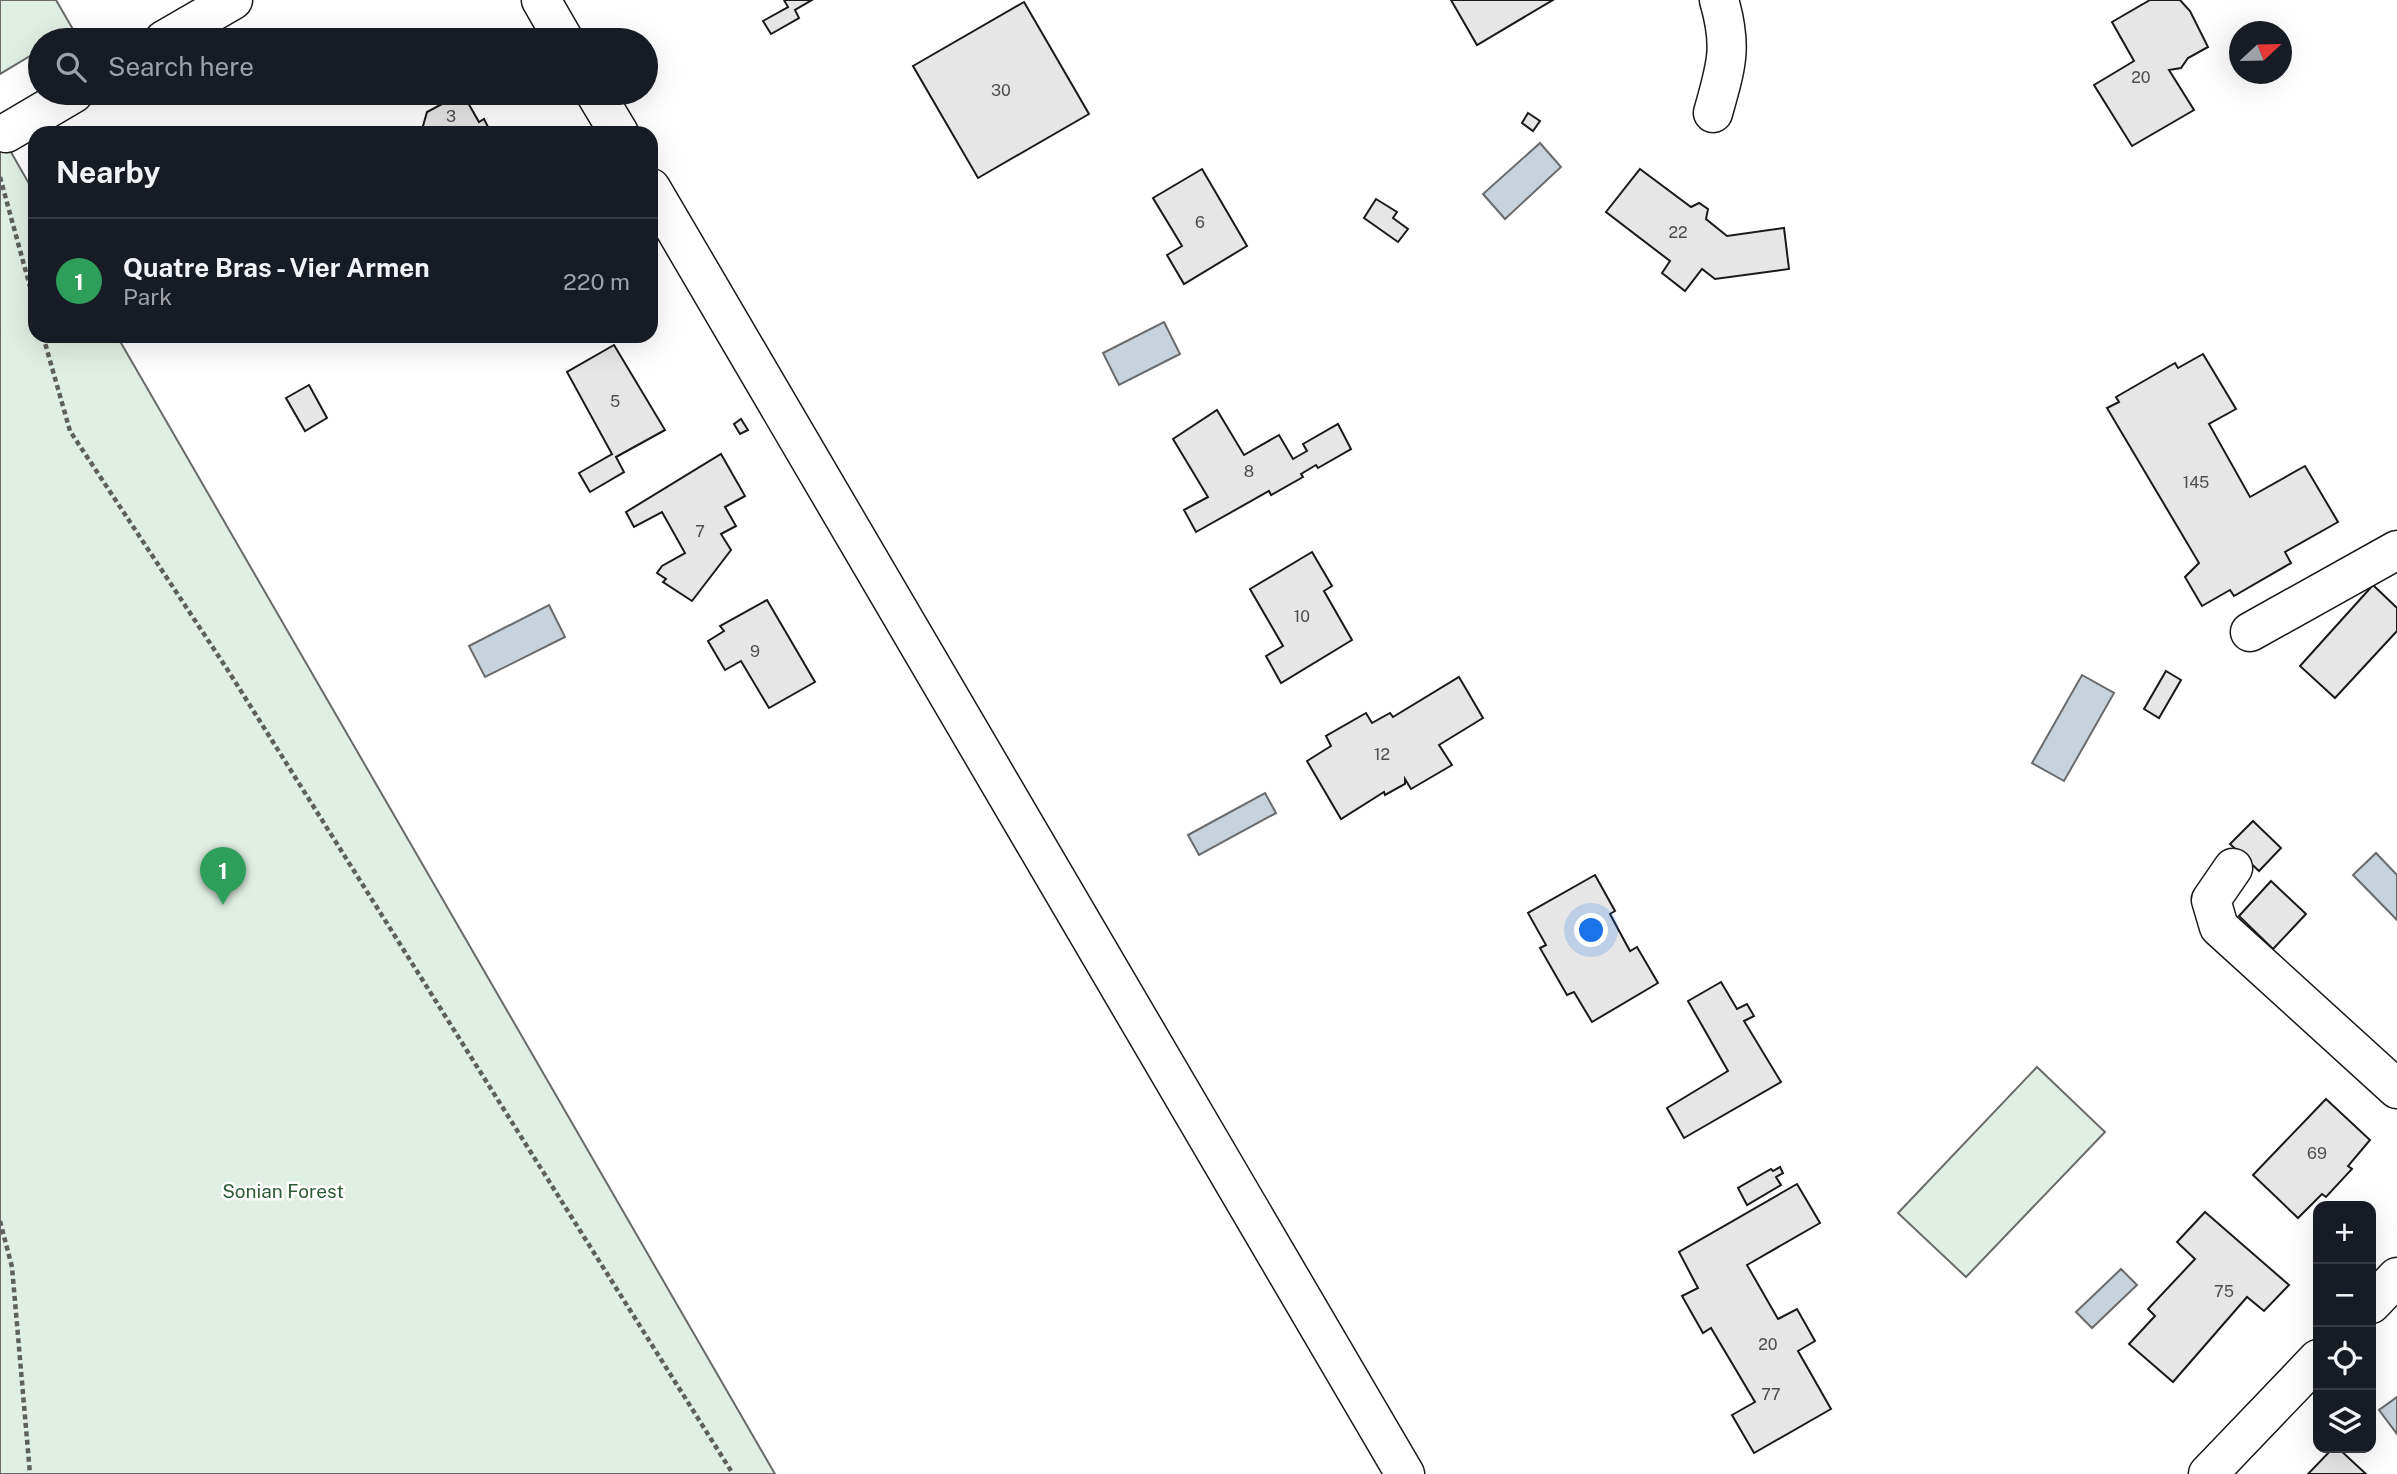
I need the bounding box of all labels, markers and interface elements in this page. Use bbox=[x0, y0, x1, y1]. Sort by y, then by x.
north arrow bbox=[2229, 21, 2292, 84]
search box bbox=[28, 28, 658, 105]
icon: search bbox=[52, 48, 90, 86]
text: Search here bbox=[108, 51, 254, 82]
house number: 20 bbox=[2131, 68, 2151, 87]
house number: 30 bbox=[991, 81, 1011, 100]
house number: 3 bbox=[446, 107, 456, 126]
text: Nearby bbox=[56, 154, 160, 190]
house number: 6 bbox=[1195, 213, 1205, 232]
house number: 22 bbox=[1668, 223, 1688, 242]
text: Quatre Bras - Vier Armen bbox=[123, 252, 430, 283]
text: 1 bbox=[74, 268, 84, 295]
text: 220 m bbox=[563, 268, 630, 295]
text: Park bbox=[123, 283, 172, 310]
house number: 5 bbox=[610, 392, 620, 411]
house number: 8 bbox=[1244, 462, 1254, 481]
house number: 145 bbox=[2183, 473, 2209, 492]
house number: 7 bbox=[695, 522, 705, 541]
house number: 10 bbox=[1294, 607, 1310, 626]
house number: 9 bbox=[750, 642, 760, 661]
house number: 12 bbox=[1374, 745, 1390, 764]
pin: 1 bbox=[200, 847, 246, 905]
your location bbox=[1574, 913, 1608, 947]
house number: 69 bbox=[2307, 1144, 2327, 1163]
park label: Sonian Forest bbox=[222, 1180, 344, 1202]
map controls bbox=[2313, 1201, 2376, 1453]
button: + bbox=[2313, 1201, 2376, 1264]
button: − bbox=[2313, 1264, 2376, 1327]
house number: 75 bbox=[2214, 1282, 2234, 1301]
button: locate bbox=[2313, 1327, 2376, 1390]
house number: 20 bbox=[1758, 1335, 1778, 1354]
house number: 77 bbox=[1761, 1385, 1781, 1404]
button: layers bbox=[2313, 1390, 2376, 1453]

